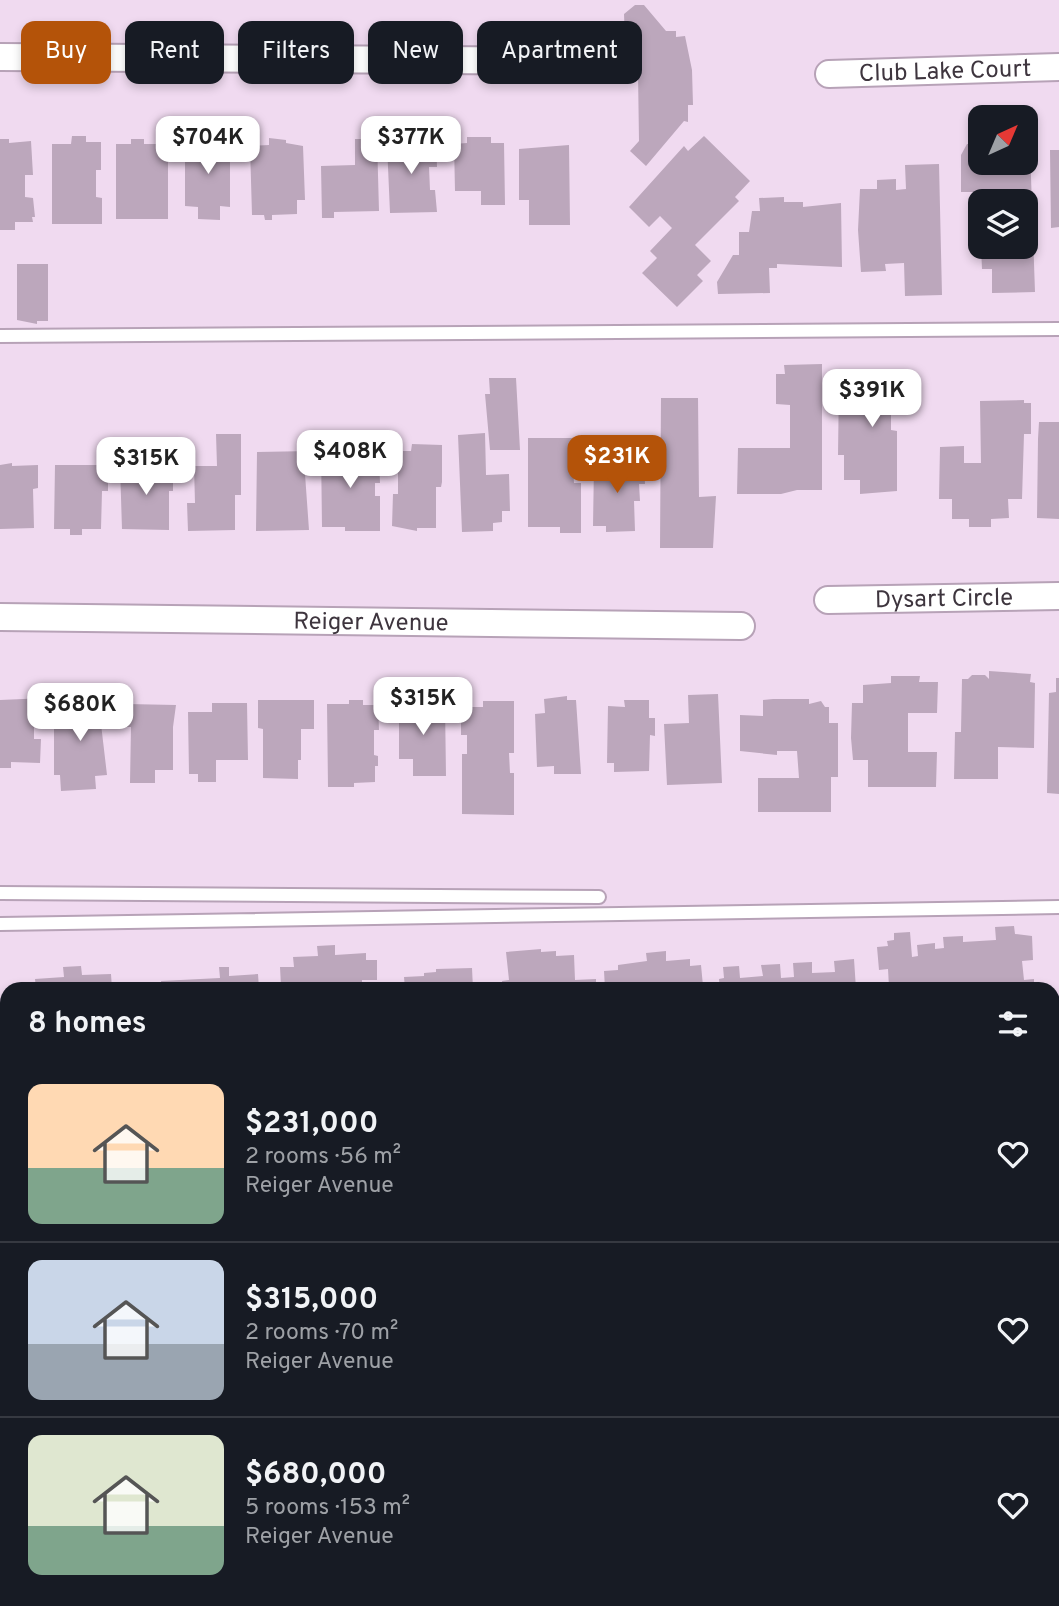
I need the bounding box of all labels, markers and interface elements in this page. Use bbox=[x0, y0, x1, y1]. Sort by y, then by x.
chip: Buy bbox=[21, 21, 111, 84]
chip: Rent bbox=[125, 21, 224, 84]
chip: Filters bbox=[238, 21, 354, 84]
chip: New bbox=[368, 21, 463, 84]
chip: Apartment bbox=[477, 21, 642, 84]
street label: Club Lake Court bbox=[858, 55, 1032, 90]
north arrow bbox=[968, 105, 1038, 175]
map controls bbox=[968, 105, 1038, 259]
pin: $704K bbox=[159, 116, 257, 176]
pin: $377K bbox=[362, 116, 460, 176]
text: $704K bbox=[172, 124, 244, 153]
text: $377K bbox=[377, 124, 445, 153]
button: layers bbox=[968, 189, 1038, 259]
pin: $391K bbox=[823, 370, 921, 429]
text: $391K bbox=[838, 377, 906, 406]
pin: $408K bbox=[301, 430, 399, 490]
pin: $231K bbox=[568, 435, 666, 495]
pin: $315K bbox=[97, 438, 195, 497]
text: $408K bbox=[313, 438, 387, 467]
text: $231K bbox=[583, 443, 651, 472]
text: $315K bbox=[112, 445, 180, 474]
street label: Dysart Circle bbox=[875, 584, 1013, 616]
street label: Reiger Avenue bbox=[293, 608, 449, 639]
pin: $315K bbox=[374, 678, 472, 737]
pin: $680K bbox=[31, 684, 129, 743]
text: $315K bbox=[389, 685, 457, 714]
text: $680K bbox=[43, 691, 117, 720]
icon: filters bbox=[994, 1005, 1032, 1043]
text: 8 homes bbox=[28, 1006, 147, 1043]
text: $231,000 bbox=[245, 1106, 379, 1143]
icon: home bbox=[84, 1112, 168, 1196]
icon: heart bbox=[994, 1135, 1032, 1173]
text: 2 rooms · 56 m² bbox=[245, 1143, 401, 1172]
text: Reiger Avenue bbox=[245, 1172, 394, 1201]
text: $315,000 bbox=[245, 1282, 378, 1319]
icon: home bbox=[84, 1288, 168, 1372]
icon: heart bbox=[994, 1311, 1032, 1349]
text: 2 rooms · 70 m² bbox=[245, 1319, 398, 1348]
text: Reiger Avenue bbox=[245, 1348, 394, 1377]
text: $680,000 bbox=[245, 1457, 387, 1494]
icon: home bbox=[84, 1463, 168, 1547]
icon: heart bbox=[994, 1486, 1032, 1524]
text: 5 rooms · 153 m² bbox=[245, 1494, 410, 1523]
text: Reiger Avenue bbox=[245, 1523, 394, 1552]

